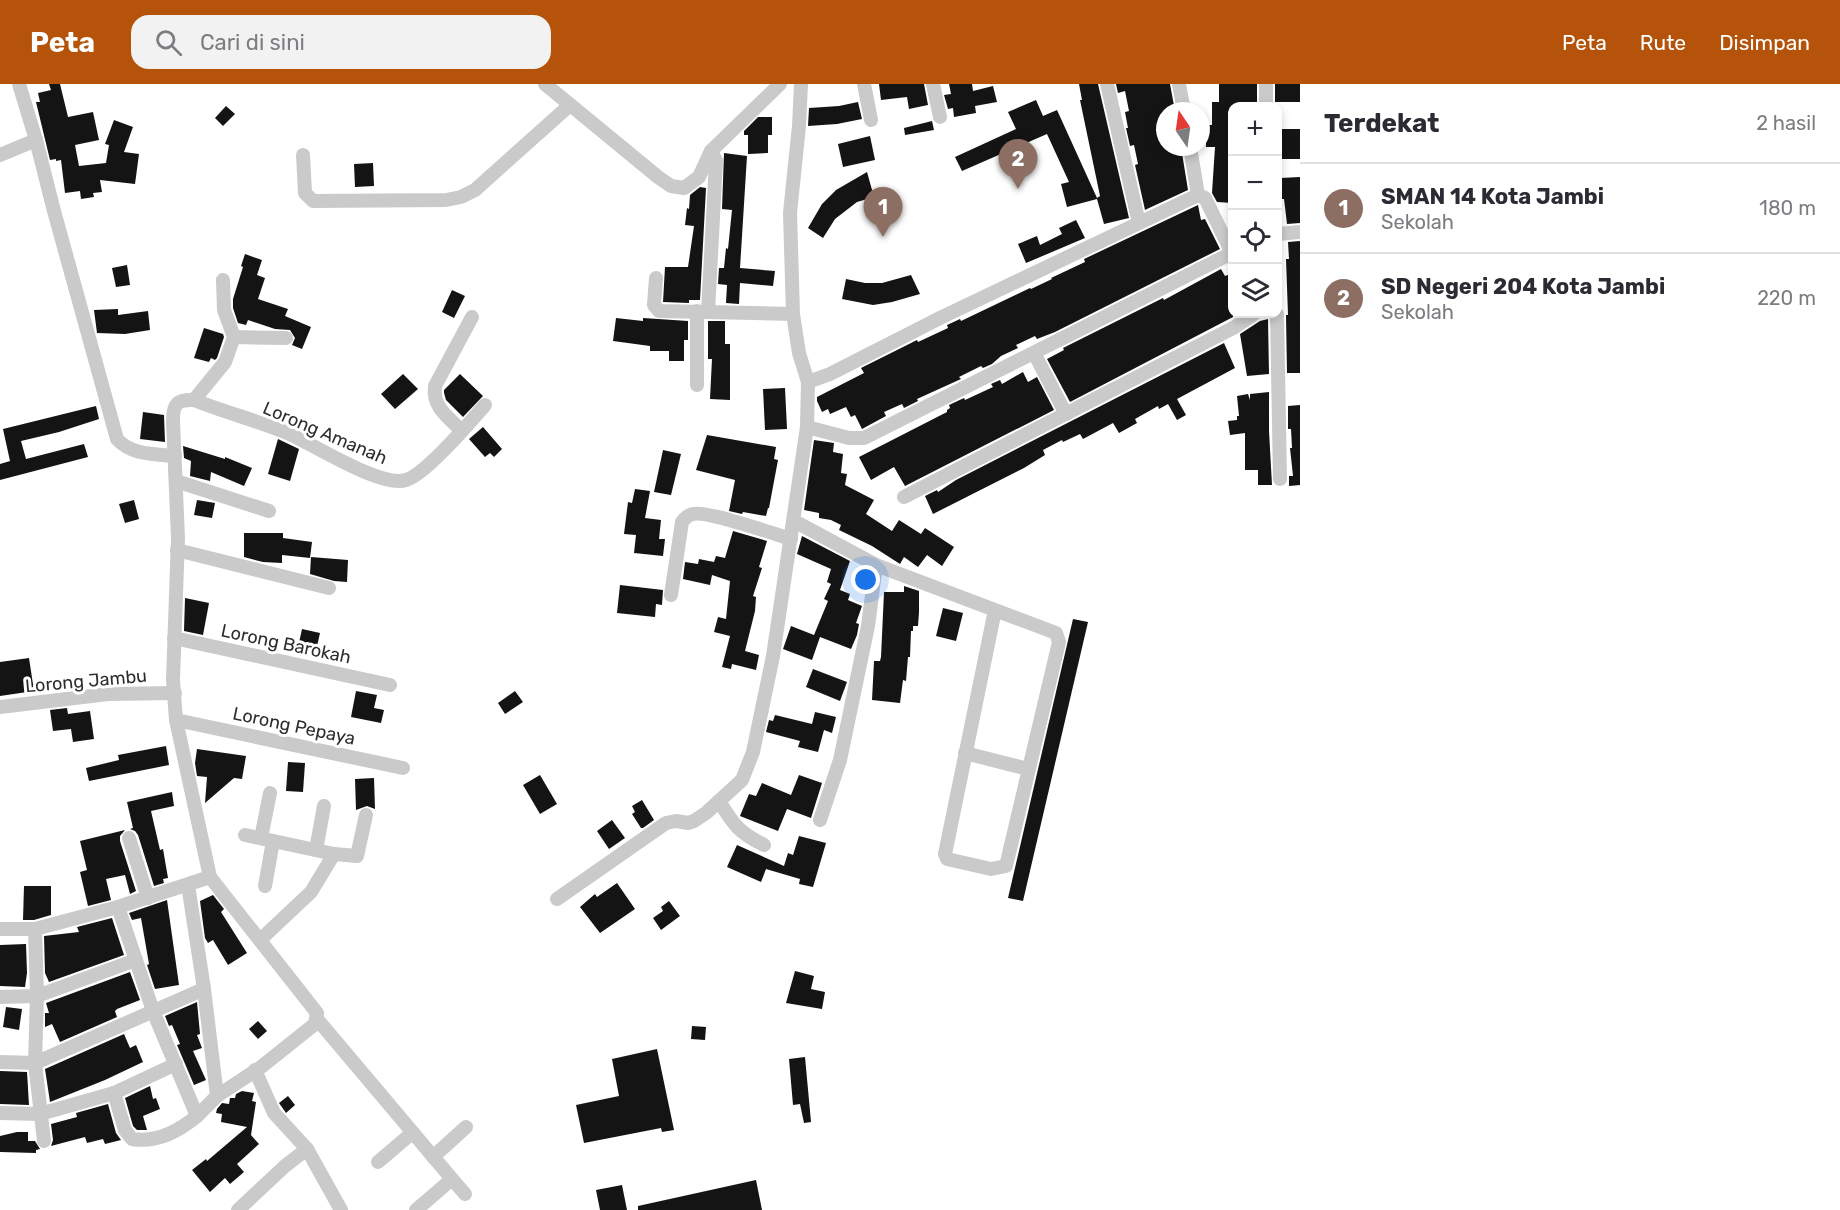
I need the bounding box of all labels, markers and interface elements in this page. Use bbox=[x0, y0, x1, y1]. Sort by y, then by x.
search box bbox=[131, 15, 551, 69]
text: Peta bbox=[30, 26, 95, 59]
icon: search bbox=[152, 26, 185, 59]
text: Cari di sini bbox=[200, 29, 305, 56]
text: Peta bbox=[1562, 30, 1607, 55]
text: Rute bbox=[1640, 30, 1686, 55]
text: Disimpan bbox=[1719, 30, 1810, 55]
north arrow bbox=[1156, 102, 1210, 156]
map controls bbox=[1228, 102, 1282, 318]
button: + bbox=[1228, 102, 1282, 156]
text: Terdekat bbox=[1324, 108, 1439, 139]
text: 2 hasil bbox=[1756, 111, 1816, 135]
pin: 2 bbox=[998, 140, 1038, 189]
button: − bbox=[1228, 156, 1282, 210]
text: SMAN 14 Kota Jambi bbox=[1381, 183, 1604, 210]
pin: 1 bbox=[864, 188, 902, 237]
text: 1 bbox=[1339, 196, 1348, 220]
text: 180 m bbox=[1759, 196, 1816, 220]
button: locate bbox=[1228, 210, 1282, 264]
text: Sekolah bbox=[1381, 210, 1454, 234]
button: layers bbox=[1228, 264, 1282, 318]
text: SD Negeri 204 Kota Jambi bbox=[1381, 273, 1665, 300]
text: 2 bbox=[1337, 286, 1350, 310]
text: 220 m bbox=[1757, 286, 1816, 310]
text: Sekolah bbox=[1381, 300, 1454, 324]
street label: Lorong Amanah bbox=[260, 397, 390, 469]
your location bbox=[851, 565, 880, 594]
street label: Lorong Barokah bbox=[219, 619, 353, 669]
street label: Lorong Jambu bbox=[24, 665, 148, 697]
street label: Lorong Pepaya bbox=[231, 702, 357, 750]

